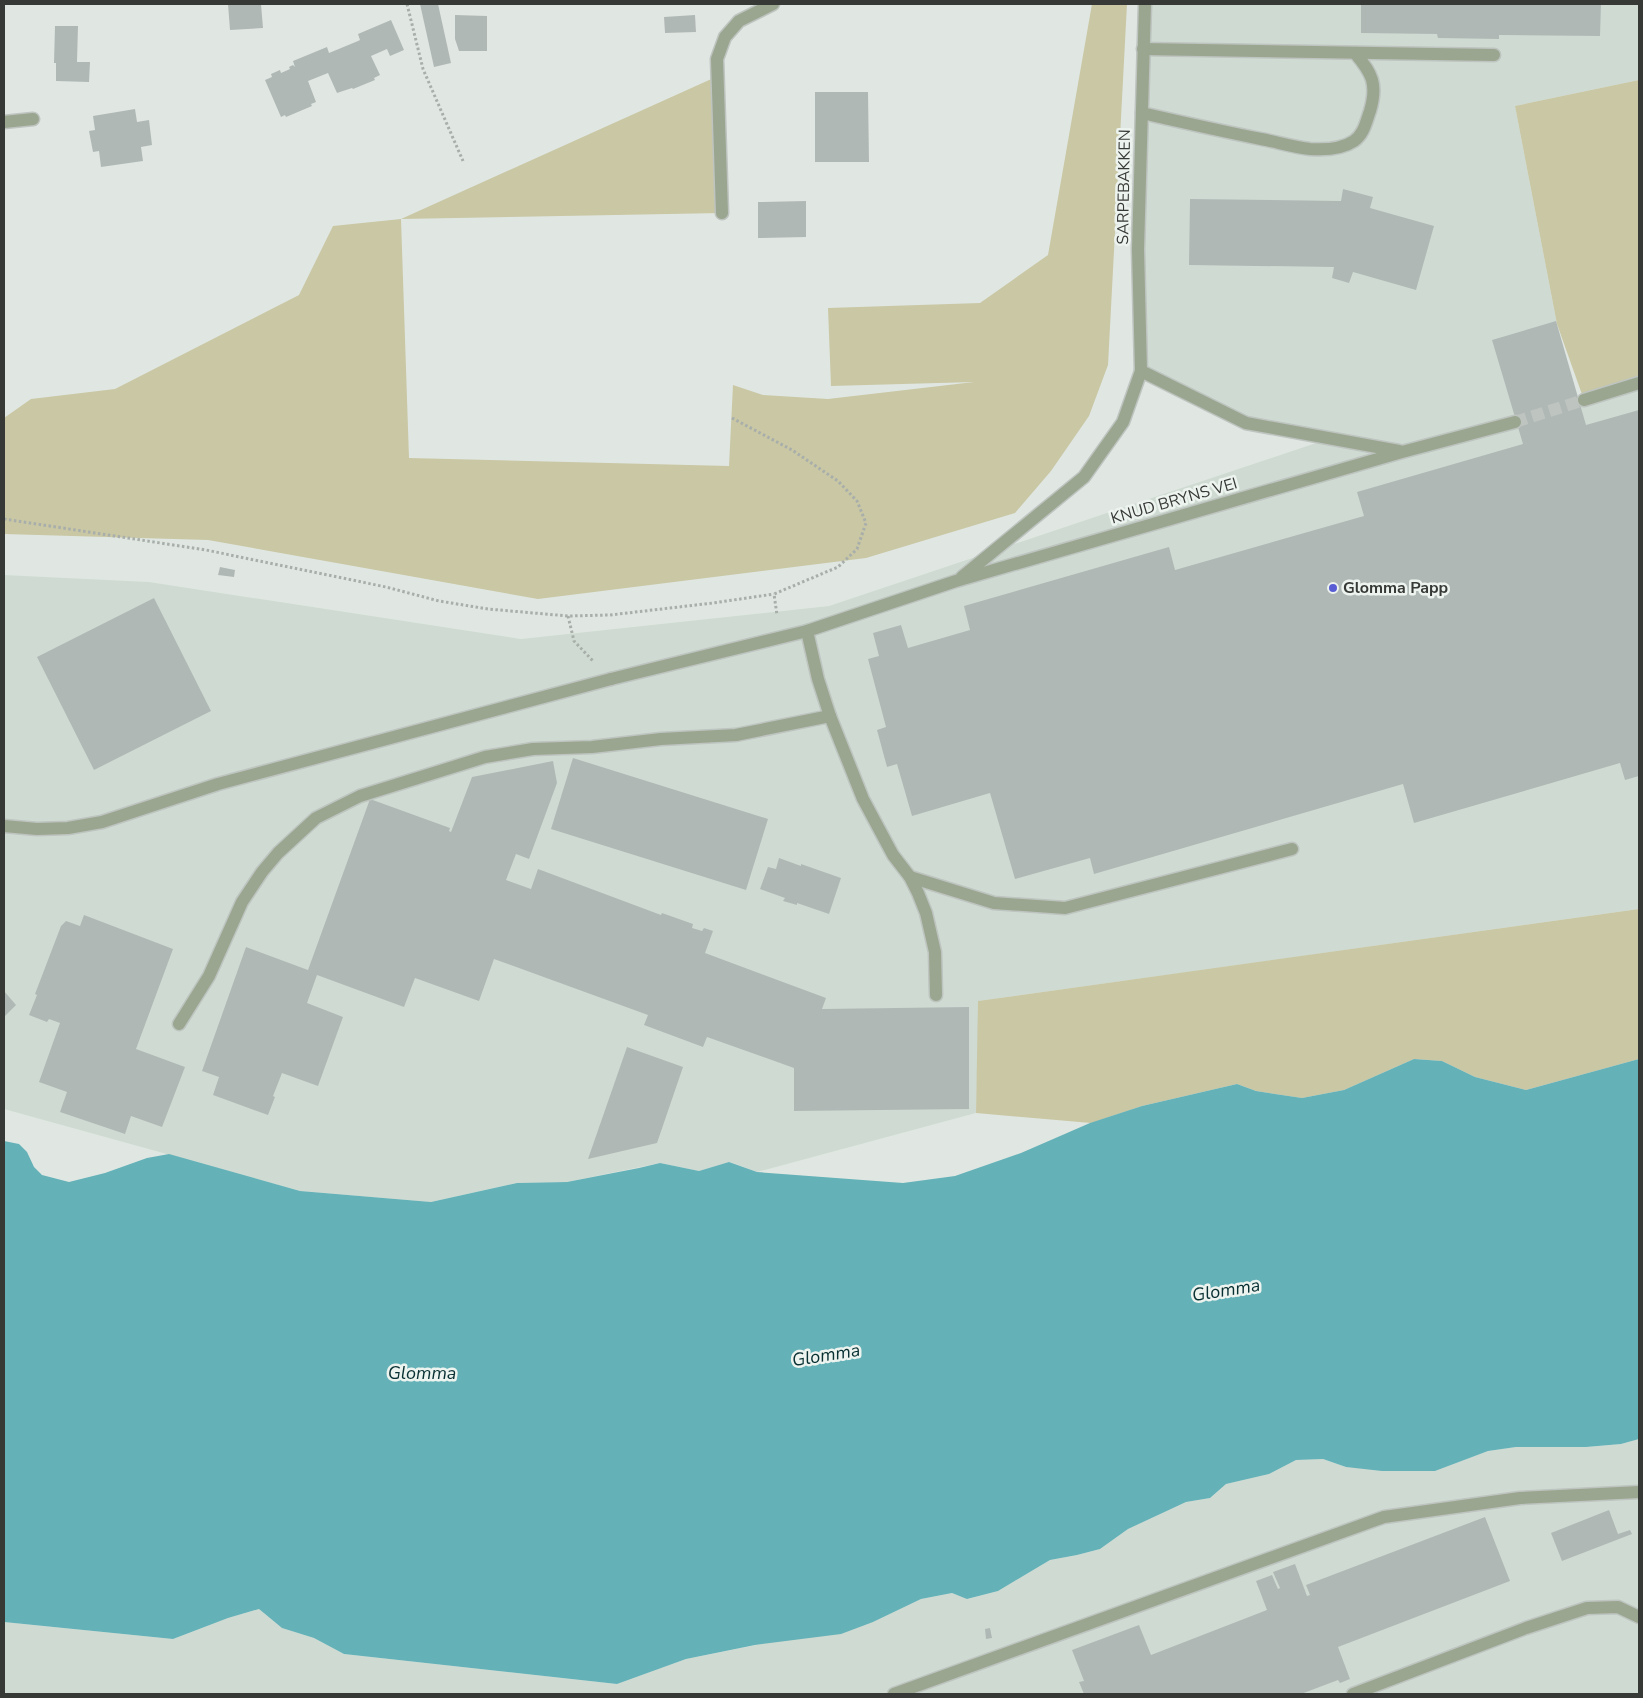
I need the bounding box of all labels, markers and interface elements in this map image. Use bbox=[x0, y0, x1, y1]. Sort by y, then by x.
street label: SARPEBAKKEN bbox=[1112, 129, 1136, 245]
street label: KNUD BRYNS VEI bbox=[1108, 472, 1240, 530]
place label: Glomma Papp bbox=[1343, 577, 1448, 599]
marker: Glomma Papp bbox=[1327, 582, 1339, 594]
water label: Glomma bbox=[1190, 1273, 1262, 1307]
water label: Glomma bbox=[790, 1338, 862, 1372]
water label: Glomma bbox=[388, 1361, 456, 1385]

